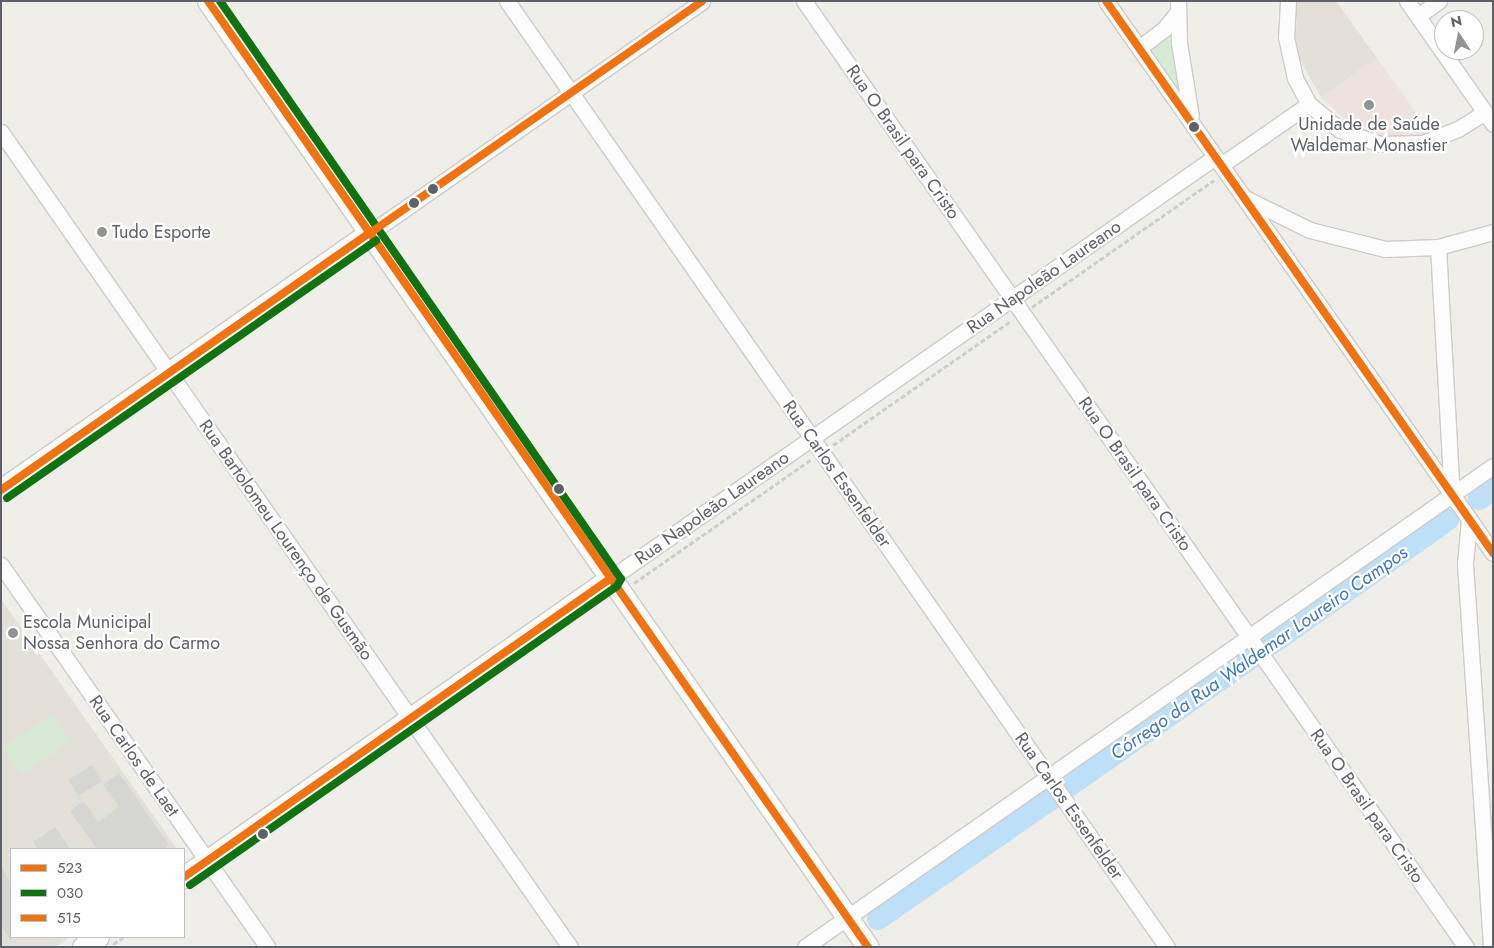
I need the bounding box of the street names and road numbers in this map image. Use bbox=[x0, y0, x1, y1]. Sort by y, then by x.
street label: Rua O Brasil para Cristo bbox=[842, 61, 964, 223]
street label: Rua Napoleão Laureano bbox=[963, 216, 1125, 338]
street label: Rua O Brasil para Cristo bbox=[1074, 393, 1196, 555]
street label: Rua Carlos Essenfelder bbox=[778, 396, 896, 552]
street label: Rua Bartolomeu Lourenço de Gusmão bbox=[194, 416, 378, 664]
street label: Rua Napoleão Laureano bbox=[631, 447, 793, 569]
street label: Rua Carlos de Laet bbox=[84, 691, 184, 821]
street label: Rua O Brasil para Cristo bbox=[1306, 725, 1428, 887]
street label: Rua Carlos Essenfelder bbox=[1010, 728, 1128, 884]

